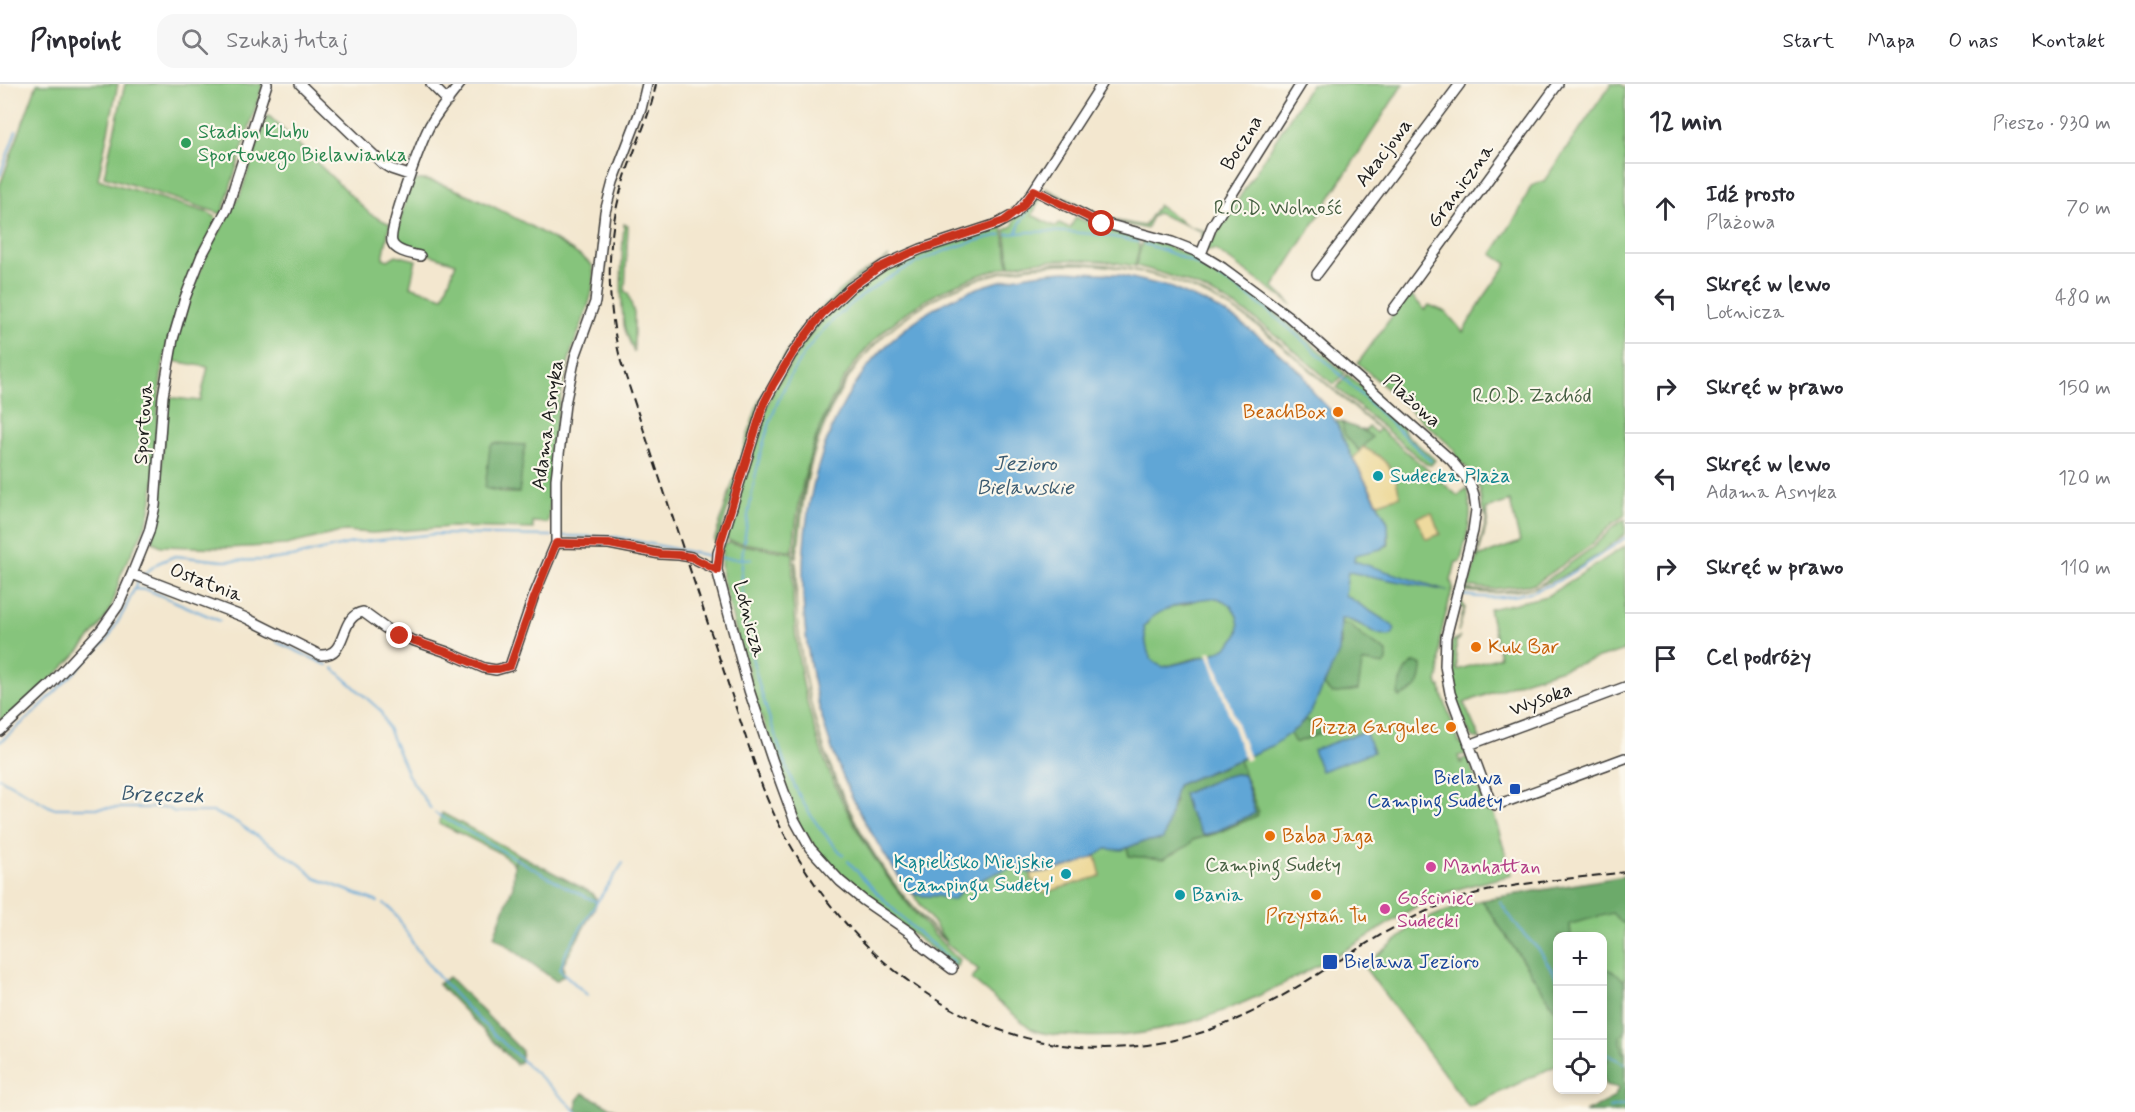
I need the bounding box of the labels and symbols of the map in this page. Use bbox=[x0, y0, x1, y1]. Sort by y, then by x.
street label: Boczna bbox=[1215, 110, 1269, 176]
street label: Akacjowa bbox=[1349, 113, 1419, 193]
place label: Stadion Klubu Sportowego Bielawianka bbox=[198, 119, 407, 170]
marker: Stadion Klubu Sportowego Bielawianka bbox=[179, 136, 193, 150]
street label: Graniczna bbox=[1421, 138, 1501, 234]
park label: R.O.D. Wolność bbox=[1214, 195, 1342, 222]
route start bbox=[1088, 210, 1114, 236]
street label: Adama Asnyka bbox=[525, 358, 571, 492]
street label: Plażowa bbox=[1377, 368, 1447, 434]
street label: Sportowa bbox=[128, 381, 160, 466]
park label: R.O.D. Zachód bbox=[1472, 383, 1592, 410]
place label: BeachBox bbox=[1243, 399, 1326, 426]
marker: BeachBox bbox=[1331, 405, 1345, 419]
water label: Jezioro Bielawskie bbox=[976, 450, 1075, 502]
place label: Sudecka Plaża bbox=[1390, 463, 1510, 490]
marker: Sudecka Plaża bbox=[1371, 469, 1385, 483]
street label: Ostatnia bbox=[166, 557, 247, 610]
street label: Lotnicza bbox=[726, 578, 772, 661]
route end bbox=[386, 622, 412, 648]
place label: Kuk Bar bbox=[1488, 634, 1559, 661]
marker: Kuk Bar bbox=[1469, 640, 1483, 654]
street label: Wysoka bbox=[1506, 676, 1576, 724]
place label: Pizza Gargulec bbox=[1311, 714, 1439, 742]
marker: Pizza Gargulec bbox=[1444, 720, 1458, 734]
place label: Bielawa Camping Sudety bbox=[1367, 765, 1503, 817]
water label: Brzęczek bbox=[120, 780, 204, 810]
marker: Bielawa Camping Sudety bbox=[1508, 782, 1522, 796]
place label: Baba Jaga bbox=[1282, 823, 1374, 850]
marker: Baba Jaga bbox=[1263, 829, 1277, 843]
place label: Kąpielisko Miejskie 'Campingu Sudety' bbox=[894, 849, 1054, 901]
park label: Camping Sudety bbox=[1205, 852, 1341, 881]
place label: Manhattan bbox=[1443, 854, 1541, 881]
marker: Manhattan bbox=[1424, 860, 1438, 874]
marker: Kąpielisko Miejskie 'Campingu Sudety' bbox=[1059, 867, 1073, 881]
place label: Bania bbox=[1192, 882, 1244, 909]
place label: Gościniec Sudecki bbox=[1397, 885, 1474, 935]
marker: Bania bbox=[1173, 888, 1187, 902]
marker: Przystań. Tu bbox=[1309, 888, 1323, 902]
marker: Gościniec Sudecki bbox=[1378, 902, 1392, 916]
place label: Przystań. Tu bbox=[1266, 903, 1366, 930]
place label: Bielawa Jezioro bbox=[1344, 949, 1479, 976]
marker: Bielawa Jezioro bbox=[1321, 953, 1339, 971]

